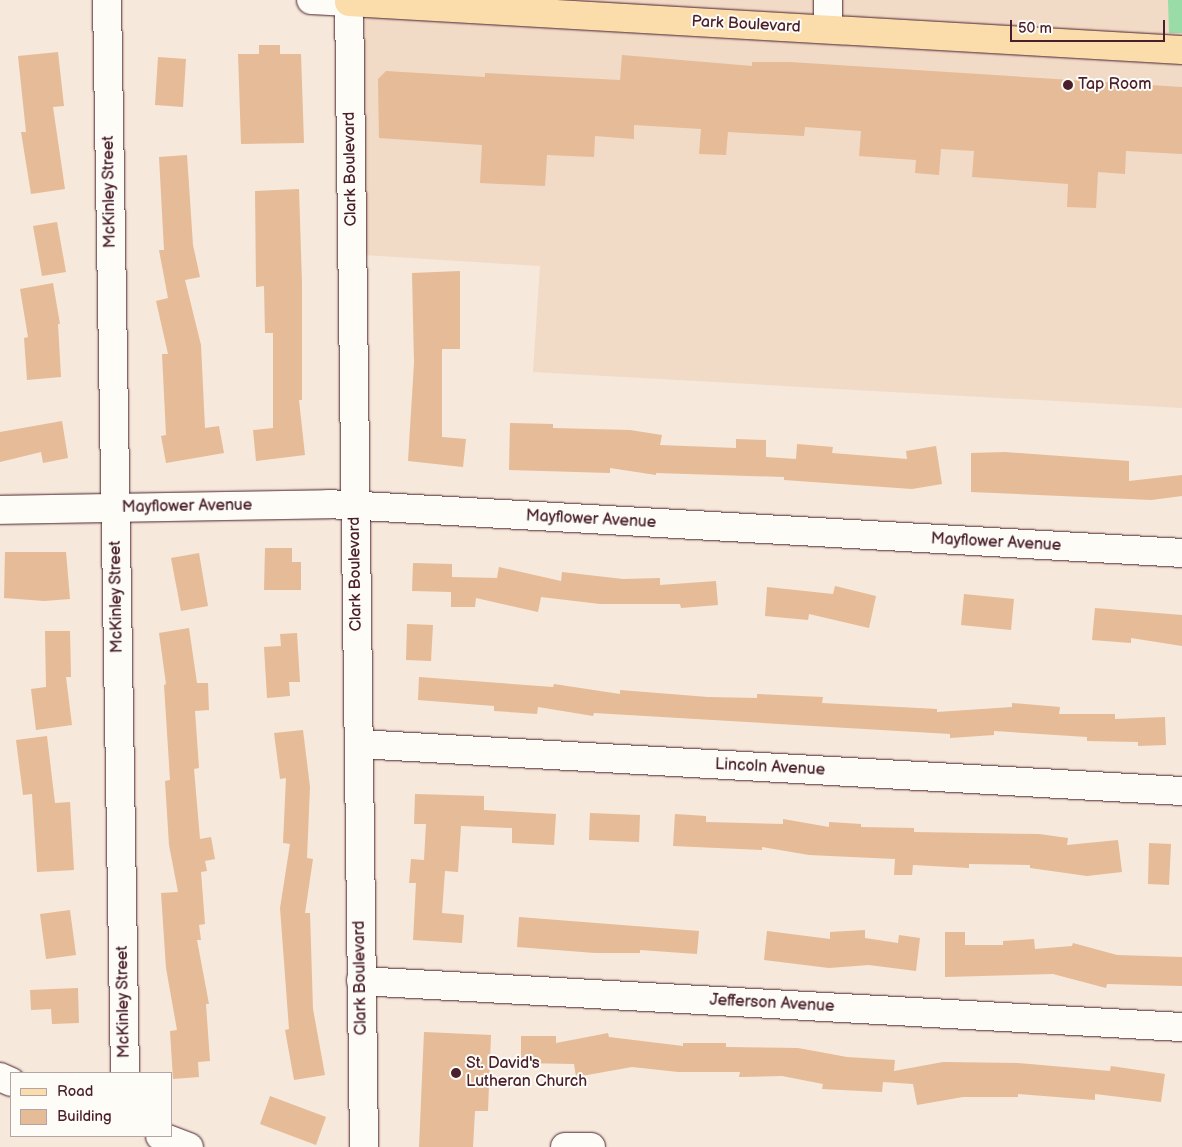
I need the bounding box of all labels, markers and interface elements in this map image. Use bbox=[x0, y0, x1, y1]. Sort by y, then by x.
scale bar bbox=[1012, 10, 1167, 42]
street label: Park Boulevard bbox=[691, 13, 801, 37]
text: 50 m bbox=[1018, 19, 1052, 38]
place label: Tap Room bbox=[1078, 75, 1151, 95]
marker: Tap Room bbox=[1062, 79, 1074, 91]
street label: Clark Boulevard bbox=[340, 112, 362, 226]
street label: McKinley Street bbox=[99, 135, 121, 249]
street label: Mayflower Avenue bbox=[122, 496, 252, 518]
street label: Mayflower Avenue bbox=[525, 507, 657, 533]
street label: Clark Boulevard bbox=[345, 517, 367, 631]
street label: Mayflower Avenue bbox=[930, 530, 1062, 556]
street label: McKinley Street bbox=[106, 540, 128, 654]
street label: Lincoln Avenue bbox=[714, 756, 826, 780]
street label: Clark Boulevard bbox=[350, 921, 372, 1035]
street label: McKinley Street bbox=[113, 945, 135, 1059]
street label: Jefferson Avenue bbox=[709, 991, 835, 1017]
place label: St. David's Lutheran Church bbox=[466, 1054, 587, 1092]
marker: St. David's Lutheran Church bbox=[450, 1067, 462, 1079]
legend bbox=[10, 1072, 172, 1137]
text: Road bbox=[57, 1082, 93, 1101]
text: Building bbox=[57, 1107, 112, 1126]

